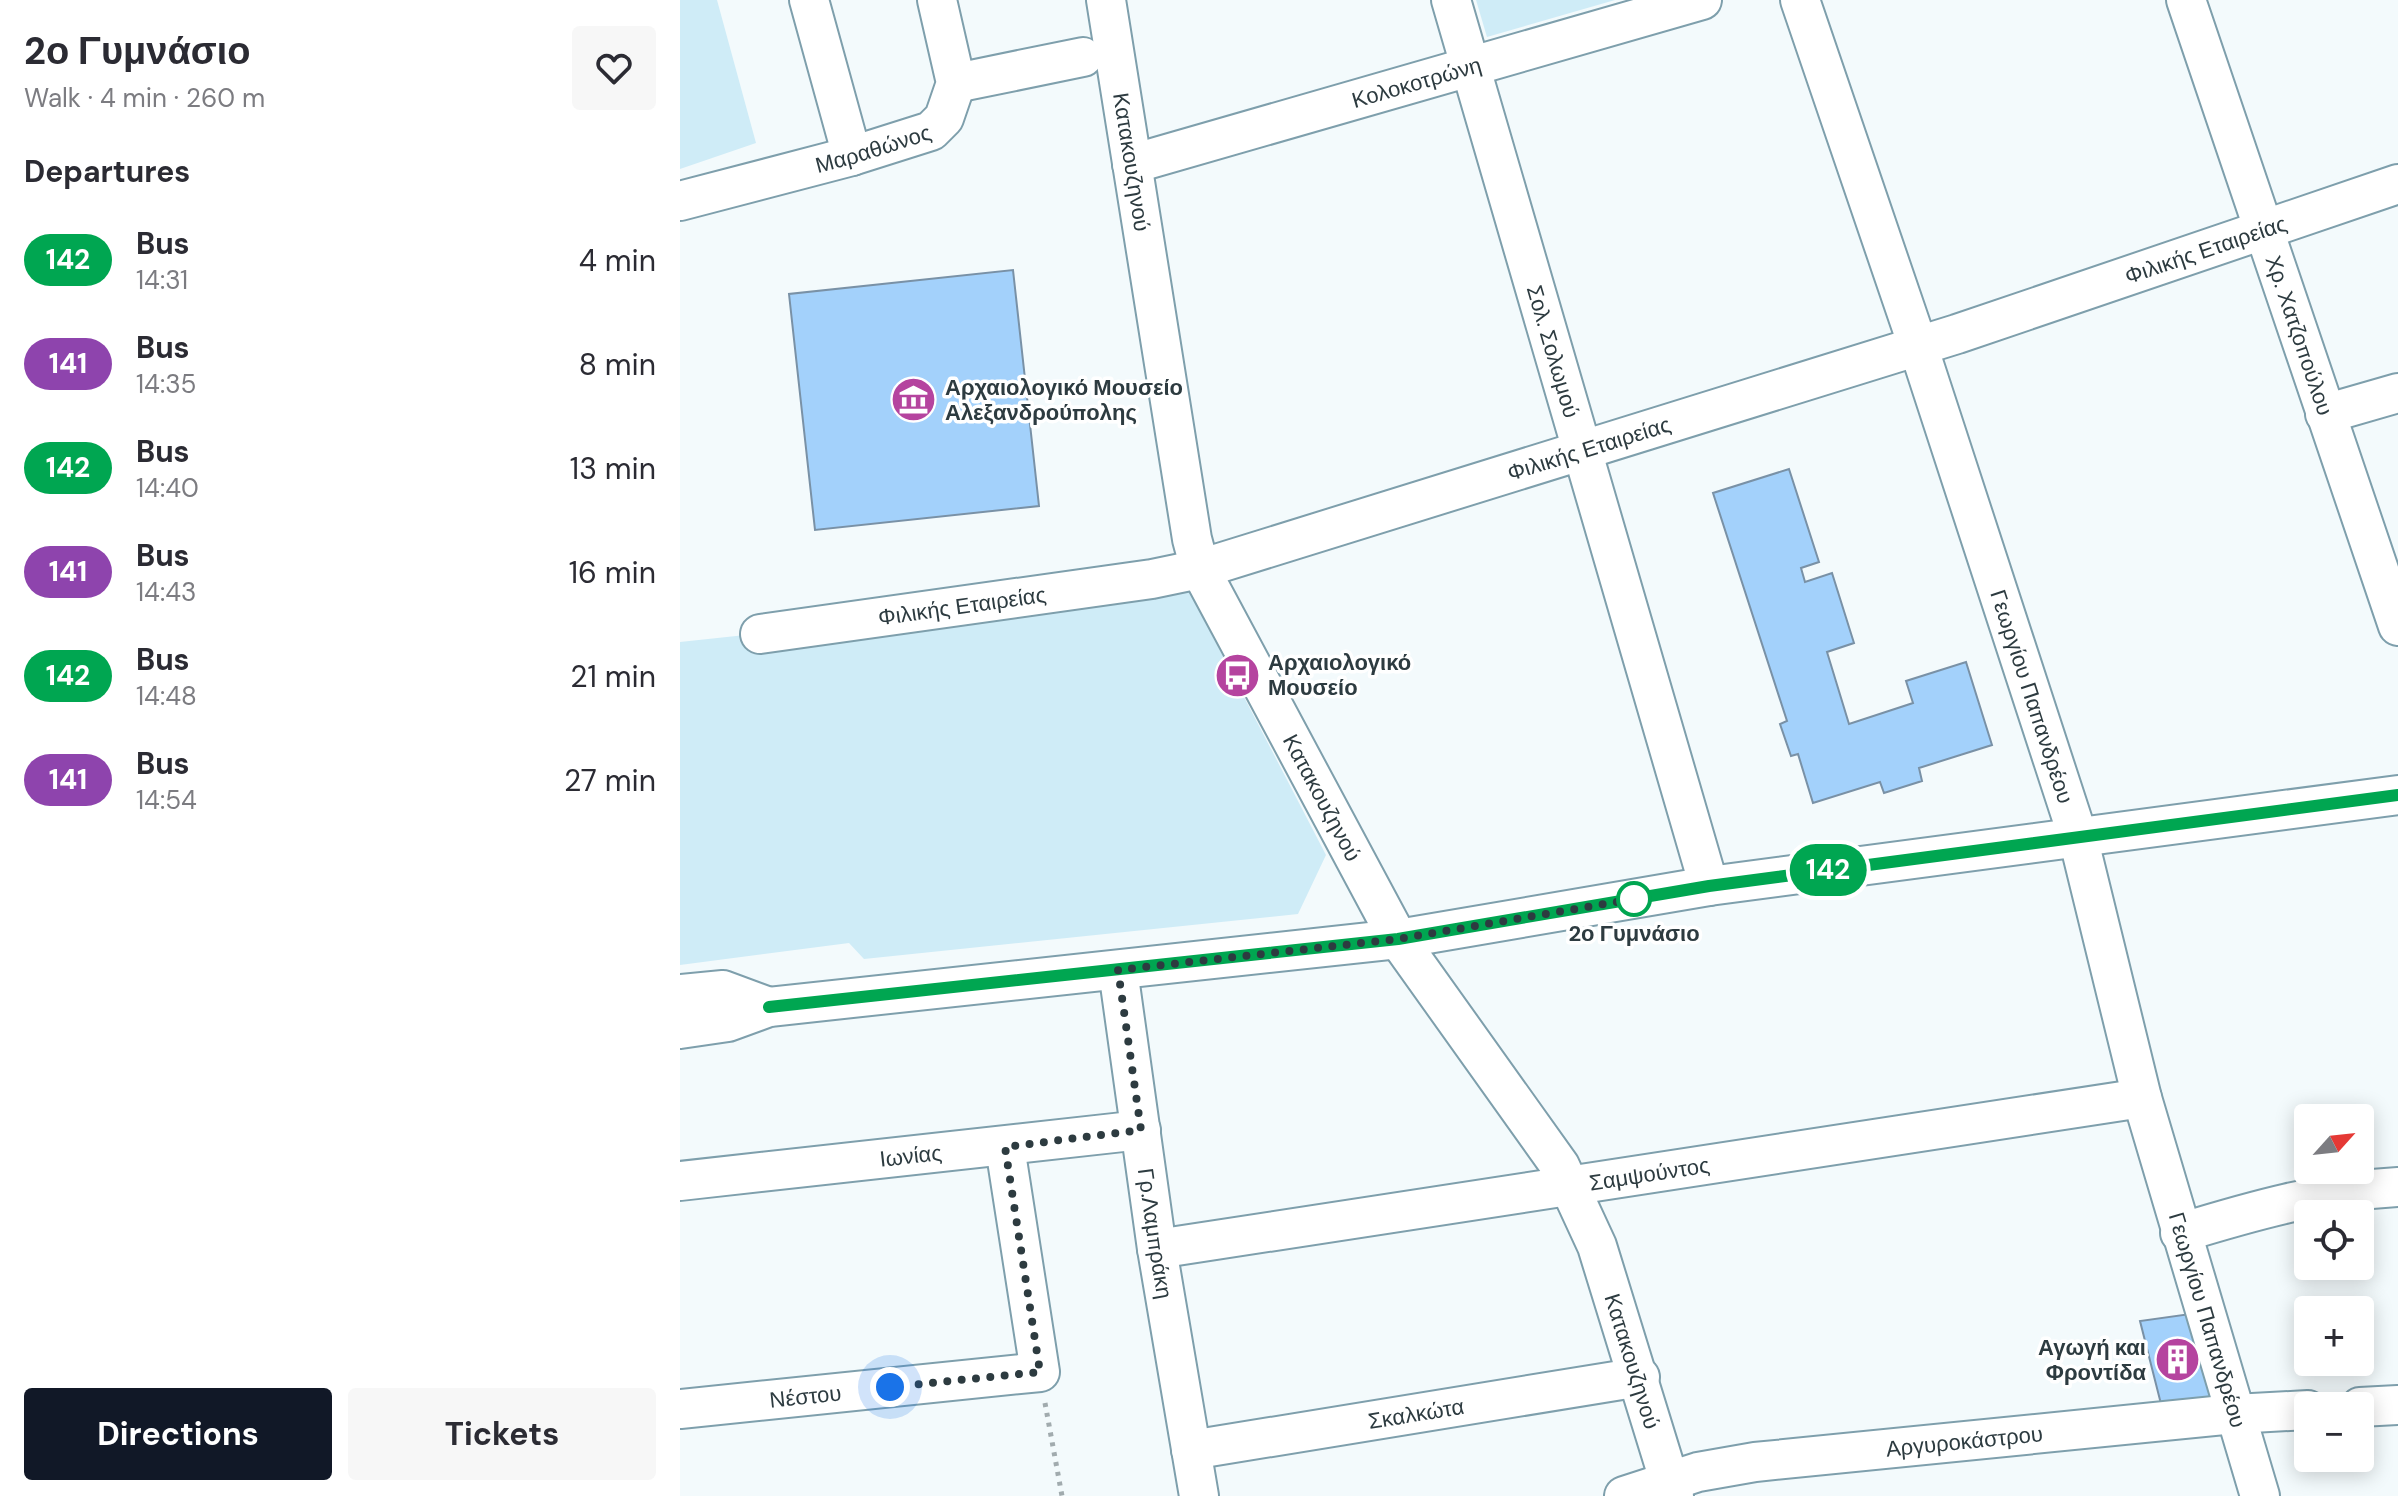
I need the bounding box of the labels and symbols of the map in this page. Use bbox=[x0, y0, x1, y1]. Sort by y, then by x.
street label: Κολοκοτρώνη bbox=[1348, 50, 1485, 115]
street label: Κατακουζηνού bbox=[1106, 91, 1157, 233]
street label: Μαραθώνος bbox=[812, 118, 935, 180]
street label: Φιλικής Εταιρείας bbox=[2121, 209, 2290, 291]
street label: Χρ. Χατζοπούλου bbox=[2259, 252, 2340, 419]
street label: Σολ. Σολωμού bbox=[1520, 282, 1586, 421]
place label: Αρχαιολογικό Μουσείο Αλεξανδρούπολης bbox=[945, 373, 1183, 427]
museum icon: Αρχαιολογικό Μουσείο Αλεξανδρούπολης bbox=[890, 376, 938, 424]
street label: Φιλικής Εταιρείας bbox=[1504, 410, 1674, 488]
street label: Φιλικής Εταιρείας bbox=[876, 580, 1048, 632]
street label: Γεωργίου Παπανδρέου bbox=[1983, 586, 2080, 807]
place label: Αρχαιολογικό Μουσείο bbox=[1268, 648, 1411, 702]
bus stop icon: Αρχαιολογικό Μουσείο bbox=[1213, 651, 1261, 699]
street label: Κατακουζηνού bbox=[1276, 729, 1368, 866]
line badge: 142 bbox=[1782, 844, 1874, 896]
marker: 2ο Γυμνάσιο bbox=[1617, 882, 1651, 916]
place label: 2ο Γυμνάσιο bbox=[1568, 919, 1700, 948]
north arrow bbox=[2294, 1104, 2374, 1184]
street label: Ιωνίας bbox=[878, 1138, 943, 1174]
street label: Σαμψούντος bbox=[1587, 1151, 1711, 1198]
street label: Γρ.Λαμπράκη bbox=[1131, 1166, 1179, 1301]
street label: Γεωργίου Παπανδρέου bbox=[2162, 1209, 2253, 1431]
street label: Κατακουζηνού bbox=[1598, 1290, 1666, 1432]
place label: Αγωγή και Φροντίδα bbox=[2038, 1333, 2146, 1387]
building icon: Αγωγή και Φροντίδα bbox=[2153, 1336, 2201, 1384]
your location bbox=[870, 1367, 910, 1407]
street label: Νέστου bbox=[768, 1379, 843, 1415]
street label: Σκαλκώτα bbox=[1366, 1392, 1466, 1436]
street label: Αργυροκάστρου bbox=[1885, 1419, 2044, 1464]

